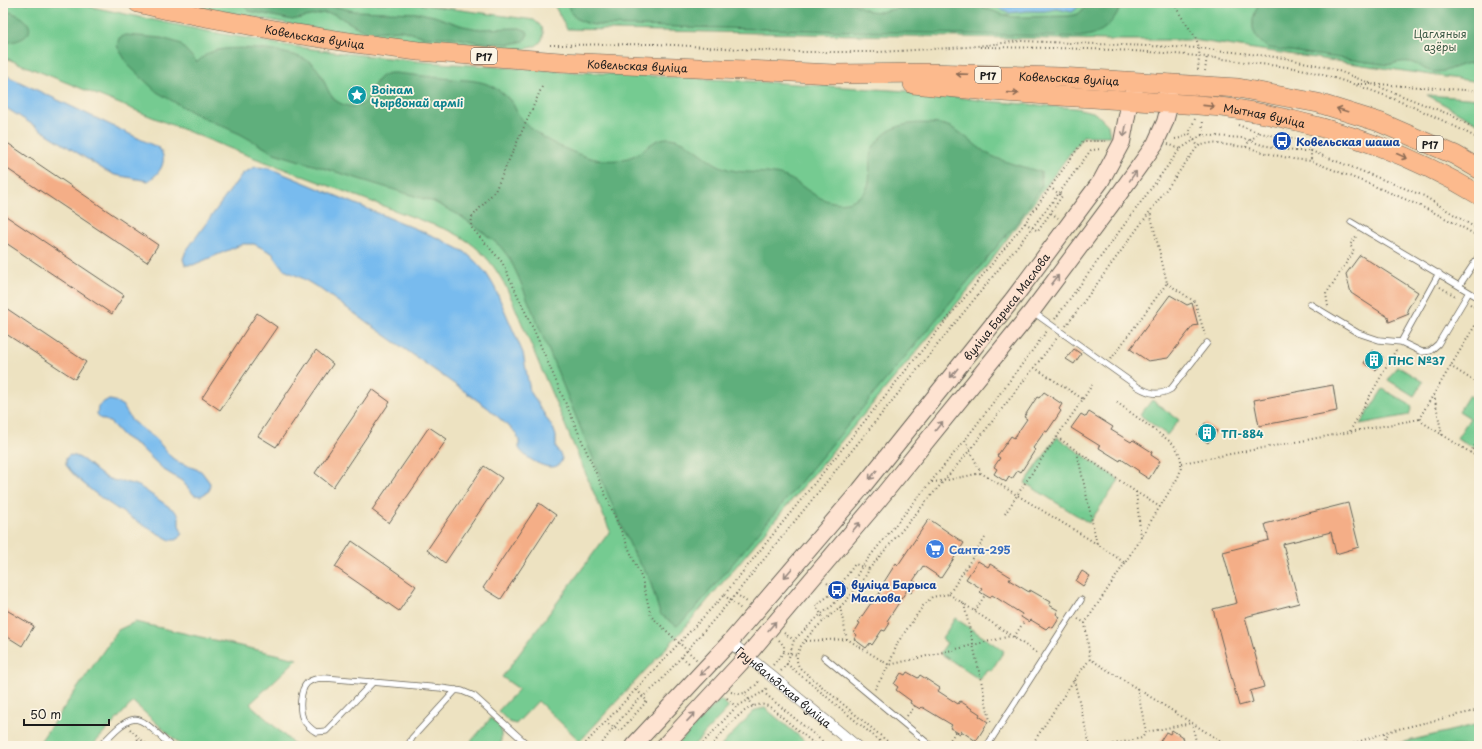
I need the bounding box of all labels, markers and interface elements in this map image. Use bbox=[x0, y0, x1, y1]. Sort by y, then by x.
street label: Ковельская вуліца bbox=[263, 20, 366, 53]
park label: Цагляныя азёры bbox=[1413, 25, 1467, 55]
road number: Р17 bbox=[471, 48, 497, 64]
street label: Ковельская вуліца bbox=[587, 55, 688, 76]
road number: Р17 bbox=[975, 67, 1001, 83]
street label: Ковельская вуліца bbox=[1018, 67, 1120, 89]
one-way arrow bbox=[956, 70, 969, 78]
place label: Воінам Чырвонай арміі bbox=[371, 81, 463, 111]
place icon: Воінам Чырвонай арміі bbox=[346, 84, 368, 106]
one-way arrow bbox=[1006, 89, 1019, 96]
street label: Мытная вуліца bbox=[1222, 99, 1307, 131]
one-way arrow bbox=[1202, 103, 1215, 110]
one-way arrow bbox=[1336, 106, 1349, 113]
one-way arrow bbox=[1120, 124, 1128, 137]
bus stop icon: Ковельская шаша bbox=[1271, 130, 1293, 152]
place label: Ковельская шаша bbox=[1296, 133, 1401, 150]
road number: Р17 bbox=[1417, 136, 1443, 152]
one-way arrow bbox=[1395, 152, 1407, 160]
one-way arrow bbox=[1129, 170, 1137, 181]
street label: вуліца Барыса Маслова bbox=[959, 249, 1053, 364]
one-way arrow bbox=[1051, 275, 1059, 286]
building icon: ПНС №37 bbox=[1363, 349, 1385, 371]
place label: ПНС №37 bbox=[1388, 352, 1445, 369]
one-way arrow bbox=[949, 367, 958, 378]
one-way arrow bbox=[934, 421, 943, 432]
building icon: ТП-884 bbox=[1196, 422, 1218, 444]
place label: ТП-884 bbox=[1221, 425, 1264, 442]
one-way arrow bbox=[868, 469, 877, 480]
one-way arrow bbox=[852, 521, 861, 532]
supermarket icon: Санта-295 bbox=[924, 538, 946, 560]
place label: Санта-295 bbox=[949, 541, 1011, 558]
one-way arrow bbox=[784, 568, 793, 579]
place label: вуліца Барыса Маслова bbox=[851, 576, 937, 606]
bus stop icon: вуліца Барыса Маслова bbox=[826, 579, 848, 601]
one-way arrow bbox=[768, 621, 777, 631]
street label: Грунвальдская вуліца bbox=[732, 642, 836, 731]
one-way arrow bbox=[699, 666, 708, 676]
scale bar bbox=[24, 701, 109, 727]
text: 50 m bbox=[30, 705, 61, 723]
one-way arrow bbox=[686, 713, 695, 723]

